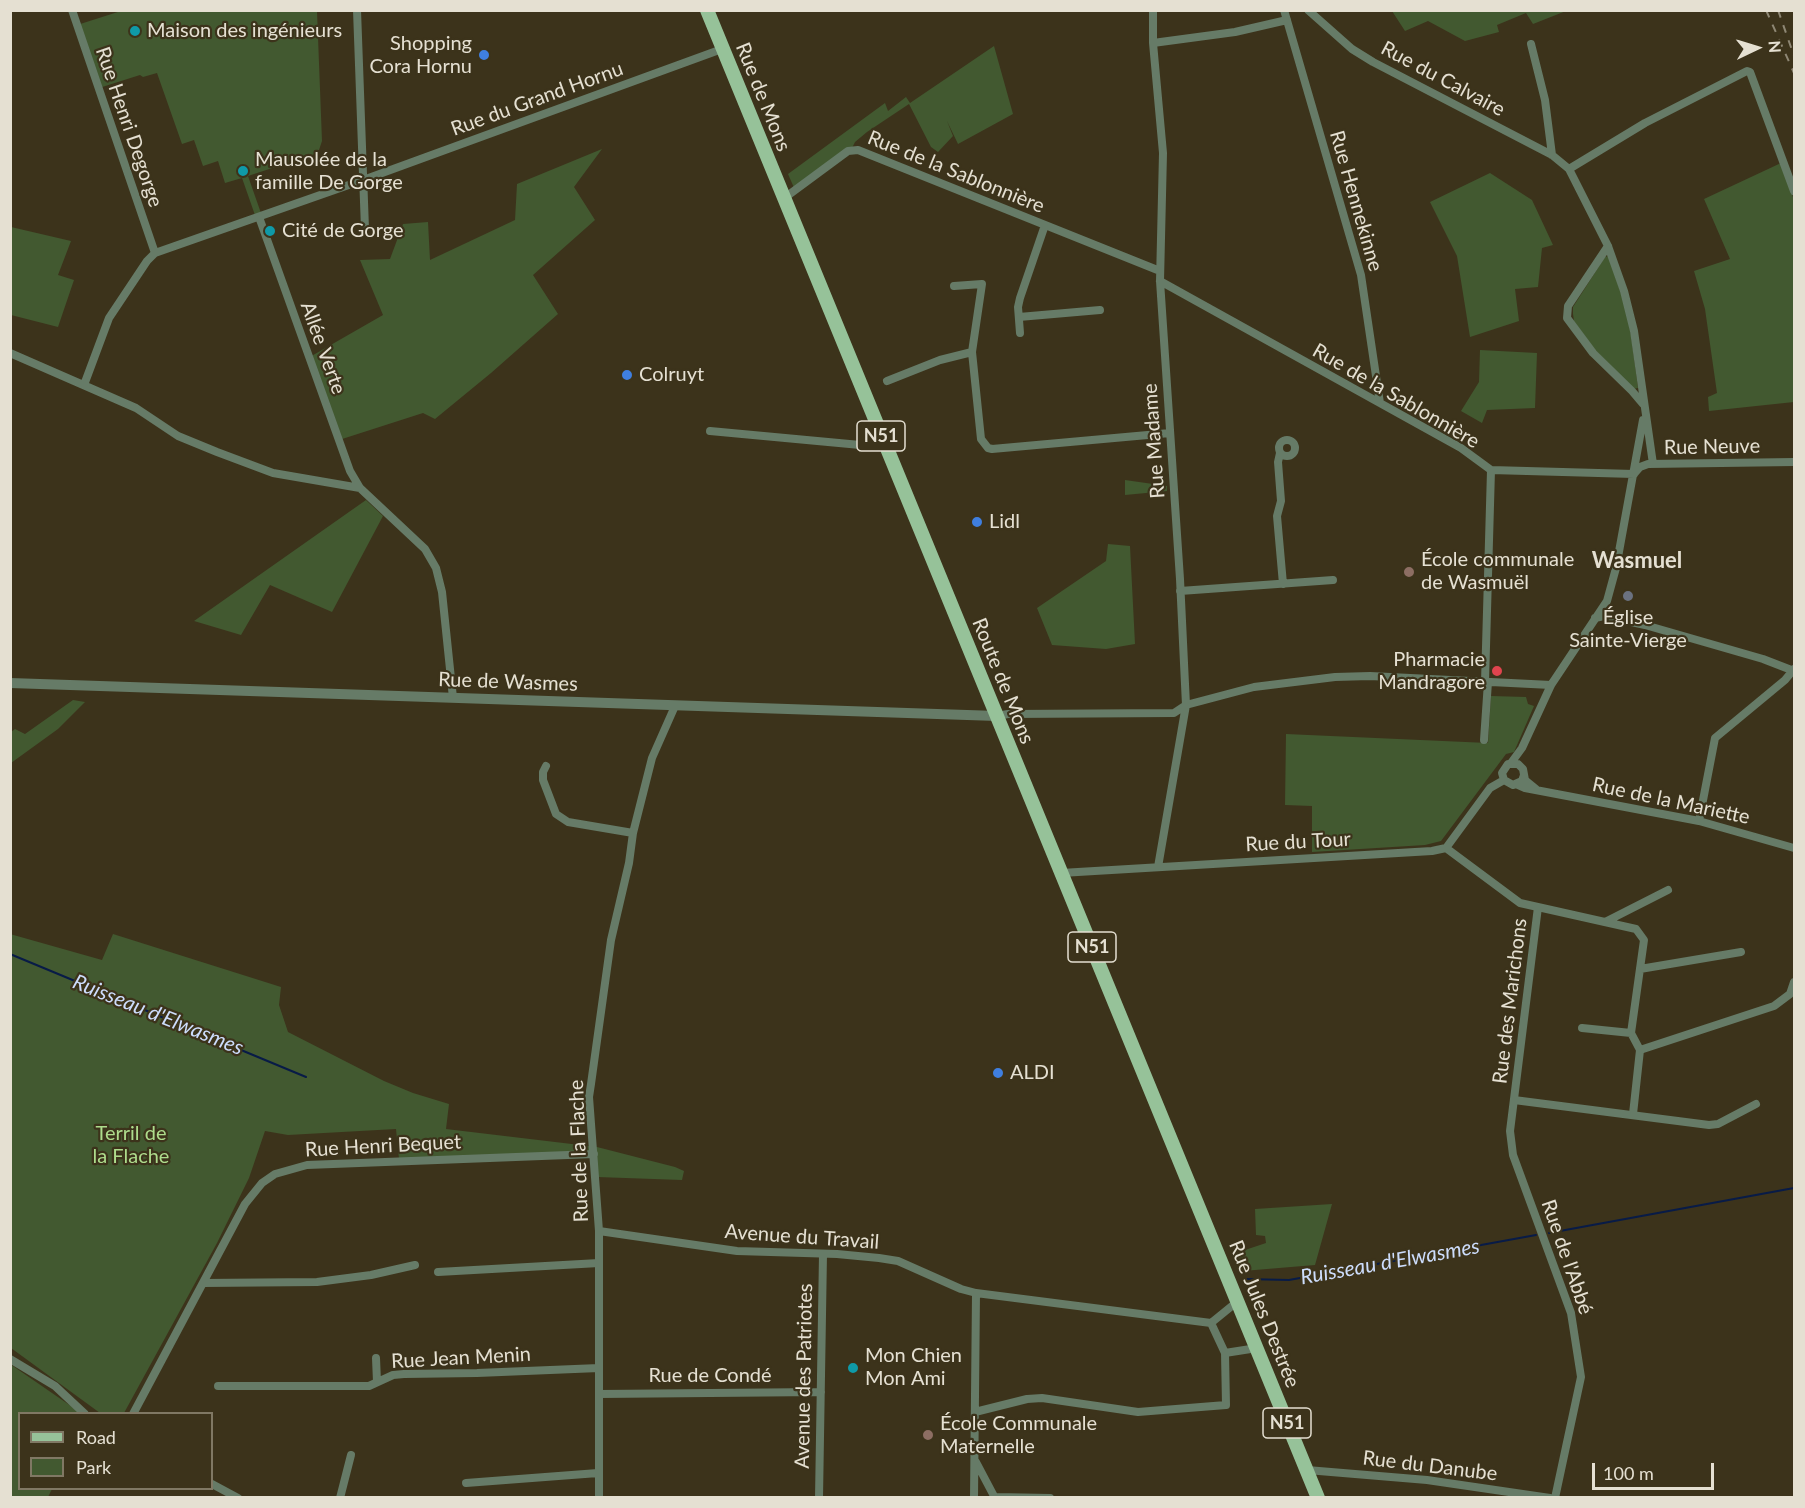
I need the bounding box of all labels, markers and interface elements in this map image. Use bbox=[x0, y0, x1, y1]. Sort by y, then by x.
north arrow bbox=[1727, 18, 1787, 78]
place label: Maison des ingénieurs bbox=[147, 19, 342, 43]
marker: Maison des ingénieurs bbox=[128, 24, 142, 38]
place label: Shopping Cora Hornu bbox=[369, 32, 472, 79]
street label: Rue du Calvaire bbox=[1377, 36, 1509, 122]
street label: Rue de Mons bbox=[730, 39, 796, 155]
text: N bbox=[1766, 40, 1785, 54]
street label: Rue Henri Degorge bbox=[90, 44, 168, 210]
marker: Shopping Cora Hornu bbox=[477, 48, 491, 62]
street label: Rue du Grand Hornu bbox=[448, 57, 626, 141]
street label: Rue de la Sablonnière bbox=[864, 126, 1048, 218]
street label: Rue Hennekinne bbox=[1324, 128, 1388, 274]
place label: Mausolée de la famille De Gorge bbox=[255, 148, 403, 195]
marker: Mausolée de la famille De Gorge bbox=[236, 164, 250, 178]
place label: Cité de Gorge bbox=[282, 219, 404, 243]
marker: Cité de Gorge bbox=[263, 224, 277, 238]
street label: Allée Verte bbox=[295, 298, 351, 398]
street label: Rue de la Sablonnière bbox=[1308, 338, 1484, 454]
place label: Colruyt bbox=[639, 363, 704, 387]
marker: Colruyt bbox=[620, 368, 634, 382]
street label: Rue Madame bbox=[1138, 383, 1170, 499]
road number: N51 bbox=[857, 421, 905, 451]
street label: Rue Neuve bbox=[1664, 434, 1760, 460]
place label: Lidl bbox=[989, 510, 1020, 534]
marker: Lidl bbox=[970, 515, 984, 529]
place label: École communale de Wasmuël bbox=[1421, 548, 1574, 595]
district label: Wasmuel bbox=[1592, 548, 1682, 574]
marker: École communale de Wasmuël bbox=[1402, 565, 1416, 579]
marker: Église Sainte-Vierge bbox=[1621, 589, 1635, 603]
place label: Église Sainte-Vierge bbox=[1569, 606, 1687, 653]
street label: Route de Mons bbox=[967, 615, 1039, 747]
place label: Pharmacie Mandragore bbox=[1378, 648, 1485, 695]
marker: Pharmacie Mandragore bbox=[1490, 664, 1504, 678]
street label: Rue de Wasmes bbox=[438, 668, 578, 696]
street label: Rue de la Mariette bbox=[1590, 773, 1752, 829]
street label: Rue du Tour bbox=[1245, 827, 1351, 857]
street label: Rue des Marichons bbox=[1488, 917, 1532, 1085]
road number: N51 bbox=[1068, 932, 1116, 962]
water label: Ruisseau d'Elwasmes bbox=[69, 969, 247, 1061]
place label: ALDI bbox=[1010, 1061, 1055, 1085]
marker: ALDI bbox=[991, 1066, 1005, 1080]
street label: Rue de la Flache bbox=[565, 1079, 593, 1223]
park label: Terril de la Flache bbox=[93, 1122, 169, 1169]
street label: Rue Henri Bequet bbox=[304, 1130, 462, 1162]
street label: Rue de l'Abbé bbox=[1536, 1196, 1598, 1318]
street label: Avenue du Travail bbox=[724, 1220, 880, 1254]
water label: Ruisseau d'Elwasmes bbox=[1298, 1234, 1482, 1290]
street label: Rue Jules Destrée bbox=[1224, 1237, 1304, 1391]
street label: Avenue des Patriotes bbox=[790, 1283, 818, 1469]
street label: Rue Jean Menin bbox=[391, 1342, 531, 1374]
place label: Mon Chien Mon Ami bbox=[865, 1344, 962, 1391]
marker: Mon Chien Mon Ami bbox=[846, 1361, 860, 1375]
street label: Rue de Condé bbox=[648, 1364, 772, 1388]
road number: N51 bbox=[1263, 1408, 1311, 1438]
legend bbox=[18, 1412, 213, 1490]
place label: École Communale Maternelle bbox=[940, 1412, 1097, 1459]
text: Road bbox=[76, 1426, 116, 1448]
marker: École Communale Maternelle bbox=[921, 1428, 935, 1442]
street label: Rue du Danube bbox=[1361, 1446, 1499, 1486]
scale bar bbox=[1595, 1451, 1716, 1489]
text: Park bbox=[76, 1456, 111, 1478]
text: 100 m bbox=[1603, 1462, 1654, 1484]

